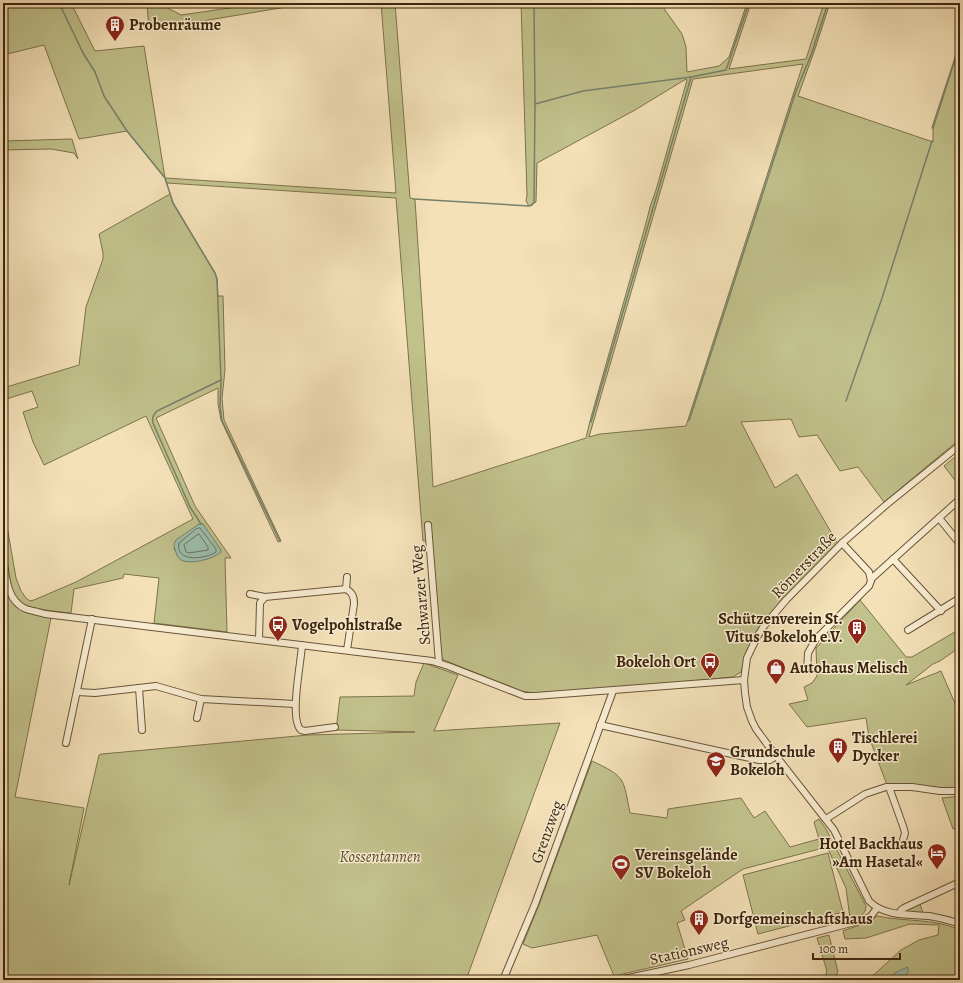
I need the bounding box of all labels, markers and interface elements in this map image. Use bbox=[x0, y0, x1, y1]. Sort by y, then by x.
building icon: Probenräume bbox=[104, 14, 126, 42]
place label: Probenräume bbox=[129, 14, 221, 36]
street label: Römerstraße bbox=[766, 527, 842, 603]
street label: Schwarzer Weg bbox=[406, 544, 436, 646]
place label: Schützenverein St. Vitus Bokeloh e.V. bbox=[718, 608, 843, 648]
bus stop icon: Vogelpohlstraße bbox=[267, 614, 289, 642]
place label: Vogelpohlstraße bbox=[291, 614, 402, 636]
building icon: Schützenverein St. Vitus Bokeloh e.V. bbox=[846, 617, 868, 645]
place label: Bokeloh Ort bbox=[616, 651, 697, 673]
bus stop icon: Bokeloh Ort bbox=[699, 651, 721, 679]
shop icon: Autohaus Melisch bbox=[765, 657, 787, 685]
place label: Autohaus Melisch bbox=[789, 657, 908, 679]
place label: Tischlerei Dycker bbox=[852, 727, 918, 767]
building icon: Tischlerei Dycker bbox=[827, 736, 849, 764]
place label: Grundschule Bokeloh bbox=[730, 741, 815, 781]
school or university icon: Grundschule Bokeloh bbox=[705, 750, 727, 778]
street label: Grenzweg bbox=[525, 797, 569, 867]
place label: Hotel Backhaus »Am Hasetal« bbox=[819, 833, 923, 873]
hotel icon: Hotel Backhaus »Am Hasetal« bbox=[926, 842, 948, 870]
place label: Vereinsgelände SV Bokeloh bbox=[634, 844, 738, 884]
park label: Kossentannen bbox=[339, 846, 421, 868]
sports icon: Vereinsgelände SV Bokeloh bbox=[610, 853, 632, 881]
building icon: Dorfgemeinschaftshaus bbox=[688, 908, 710, 936]
place label: Dorfgemeinschaftshaus bbox=[713, 908, 873, 930]
street label: Stationsweg bbox=[647, 931, 731, 971]
scale bar bbox=[813, 935, 900, 961]
text: 100 m bbox=[819, 941, 848, 957]

